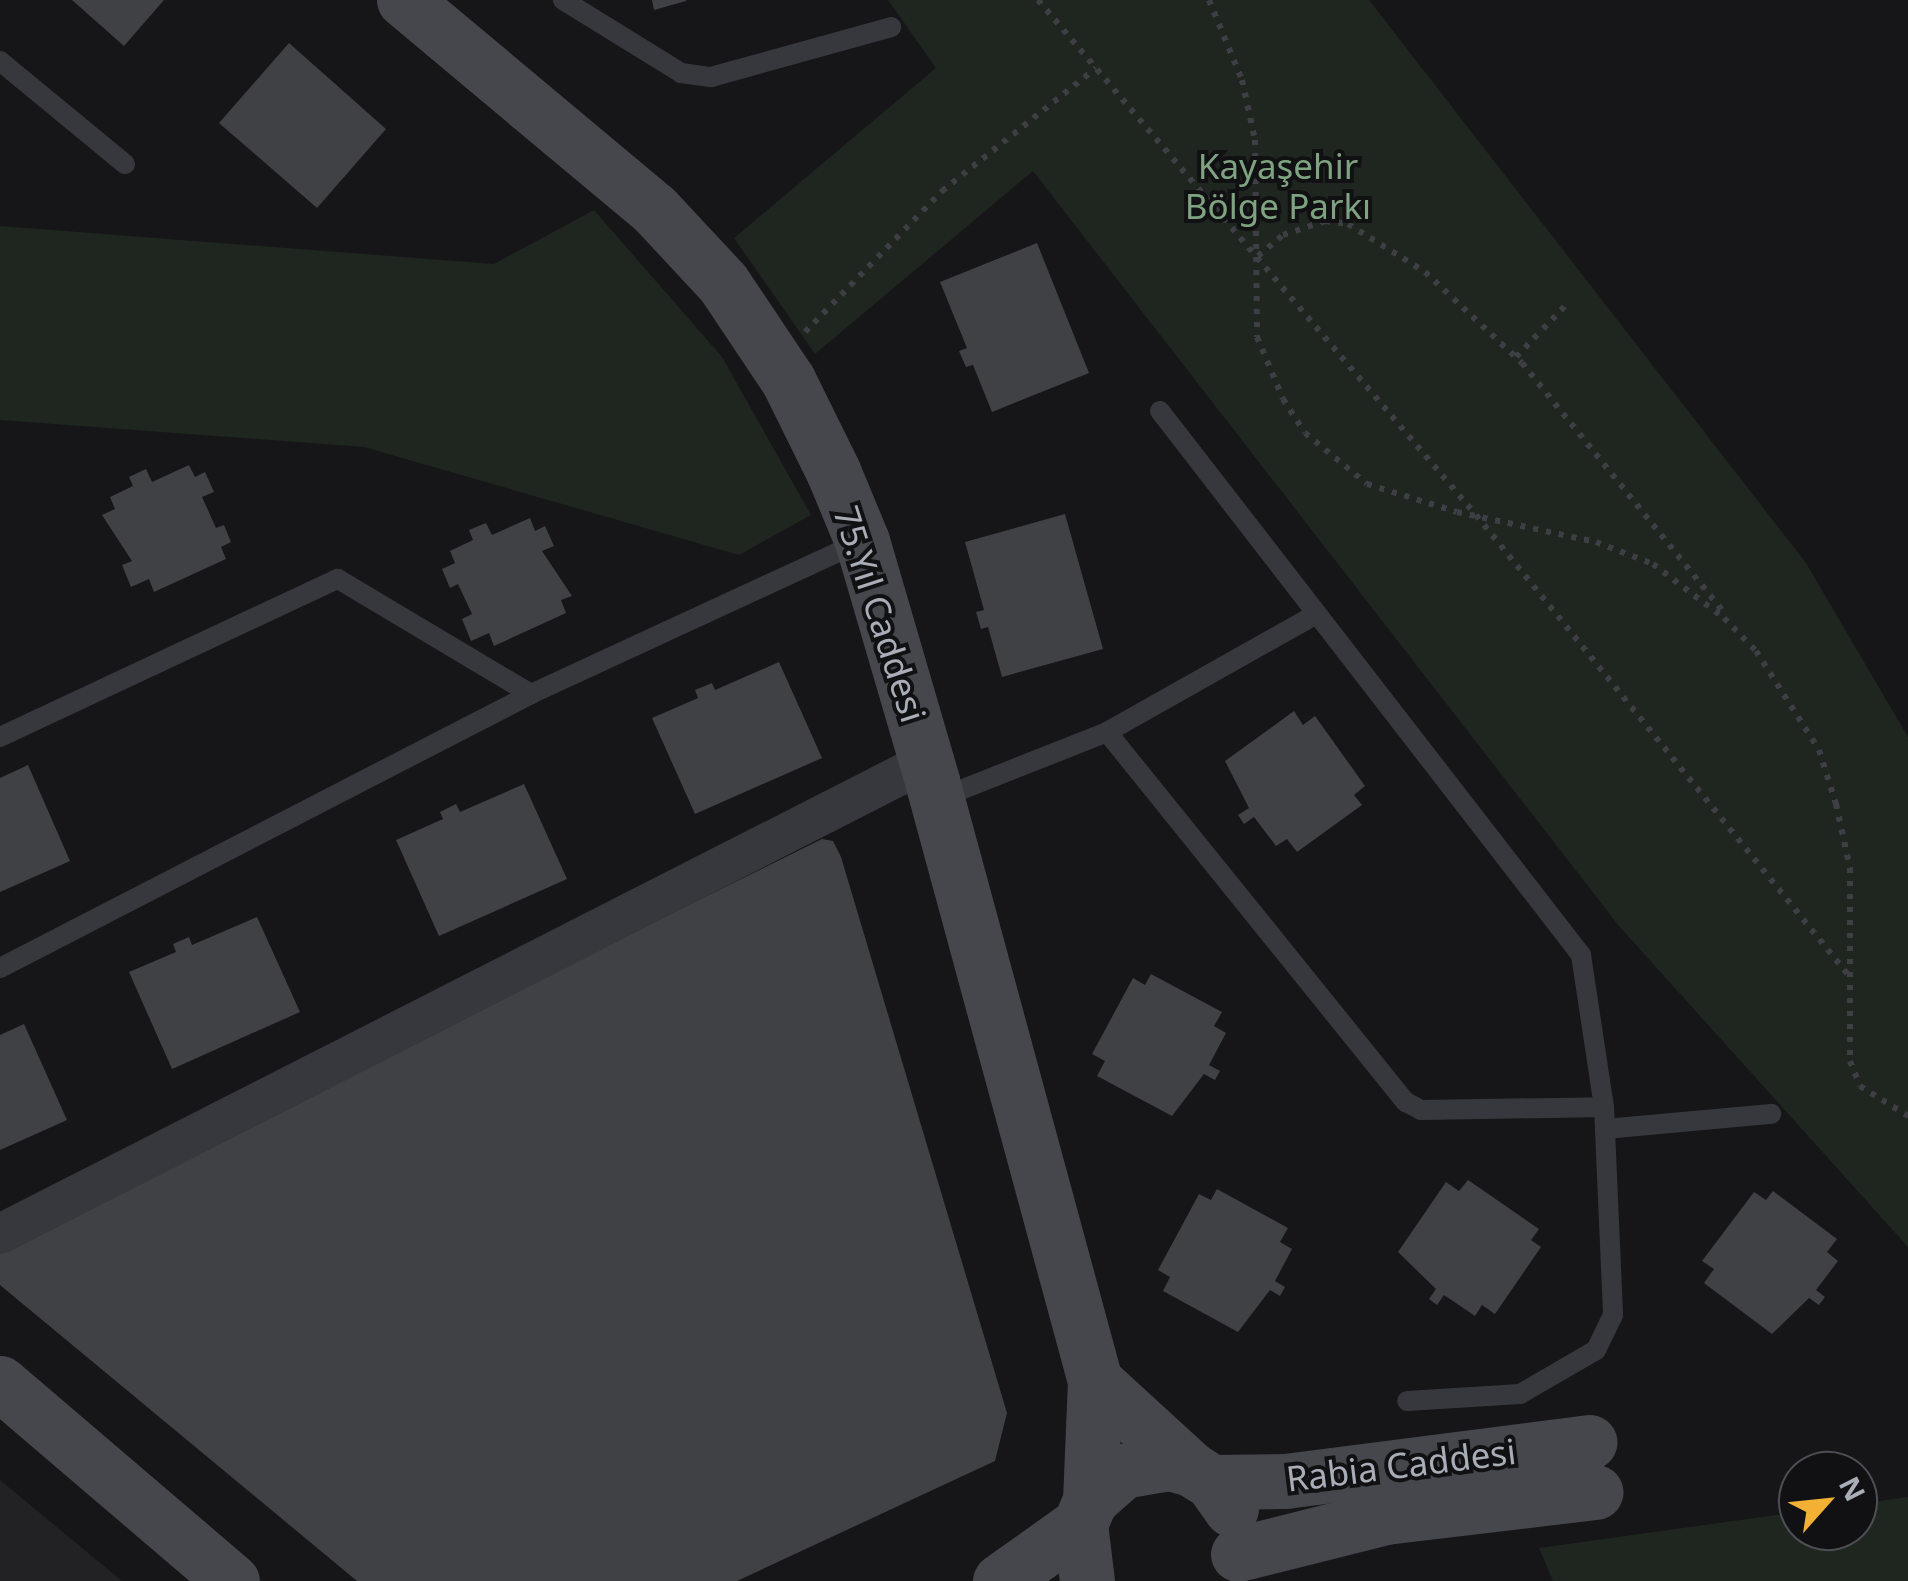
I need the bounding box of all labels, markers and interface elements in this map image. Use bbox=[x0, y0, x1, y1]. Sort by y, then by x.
park label: Kayaşehir Bölge Parkı bbox=[1185, 145, 1371, 227]
street label: 75.Yıl Caddesi bbox=[825, 501, 935, 727]
street label: Rabia Caddesi bbox=[1284, 1430, 1518, 1500]
north arrow bbox=[1778, 1451, 1878, 1551]
text: N bbox=[1831, 1470, 1875, 1507]

